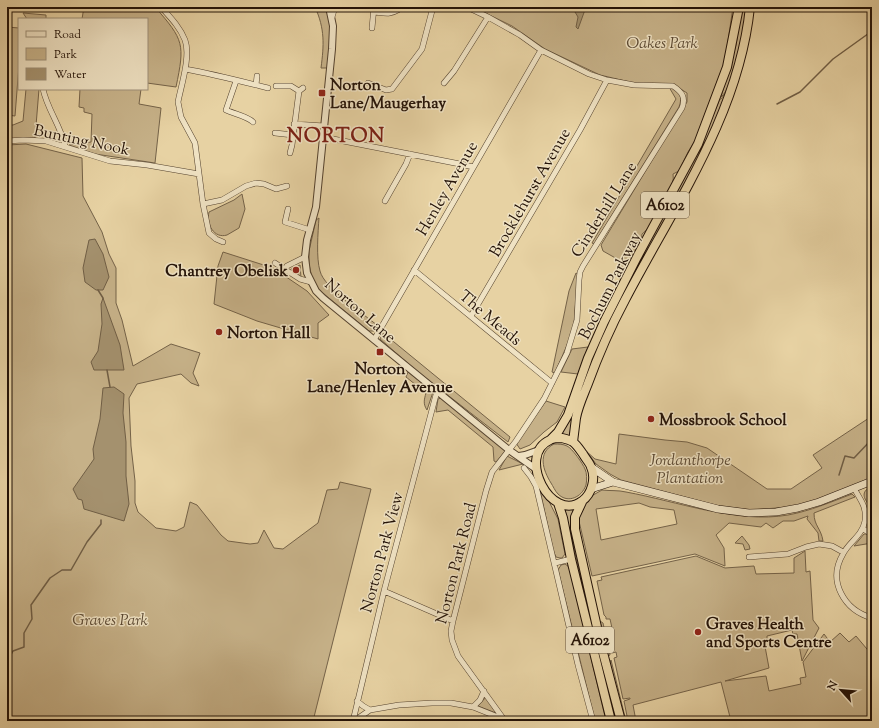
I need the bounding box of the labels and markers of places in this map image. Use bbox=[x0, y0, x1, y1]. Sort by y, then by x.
place label: Norton Lane/Maugerhay bbox=[330, 75, 446, 116]
marker: Norton Lane/Maugerhay bbox=[317, 88, 327, 98]
place label: Chantrey Obelisk bbox=[165, 261, 288, 284]
marker: Chantrey Obelisk bbox=[291, 265, 301, 275]
place label: Norton Hall bbox=[227, 323, 311, 346]
marker: Norton Hall bbox=[214, 327, 224, 337]
marker: Norton Lane/Henley Avenue bbox=[375, 347, 385, 357]
place label: Norton Lane/Henley Avenue bbox=[307, 359, 453, 400]
place label: Mossbrook School bbox=[659, 410, 787, 433]
marker: Mossbrook School bbox=[646, 414, 656, 424]
place label: Graves Health and Sports Centre bbox=[706, 614, 832, 655]
marker: Graves Health and Sports Centre bbox=[693, 627, 703, 637]

